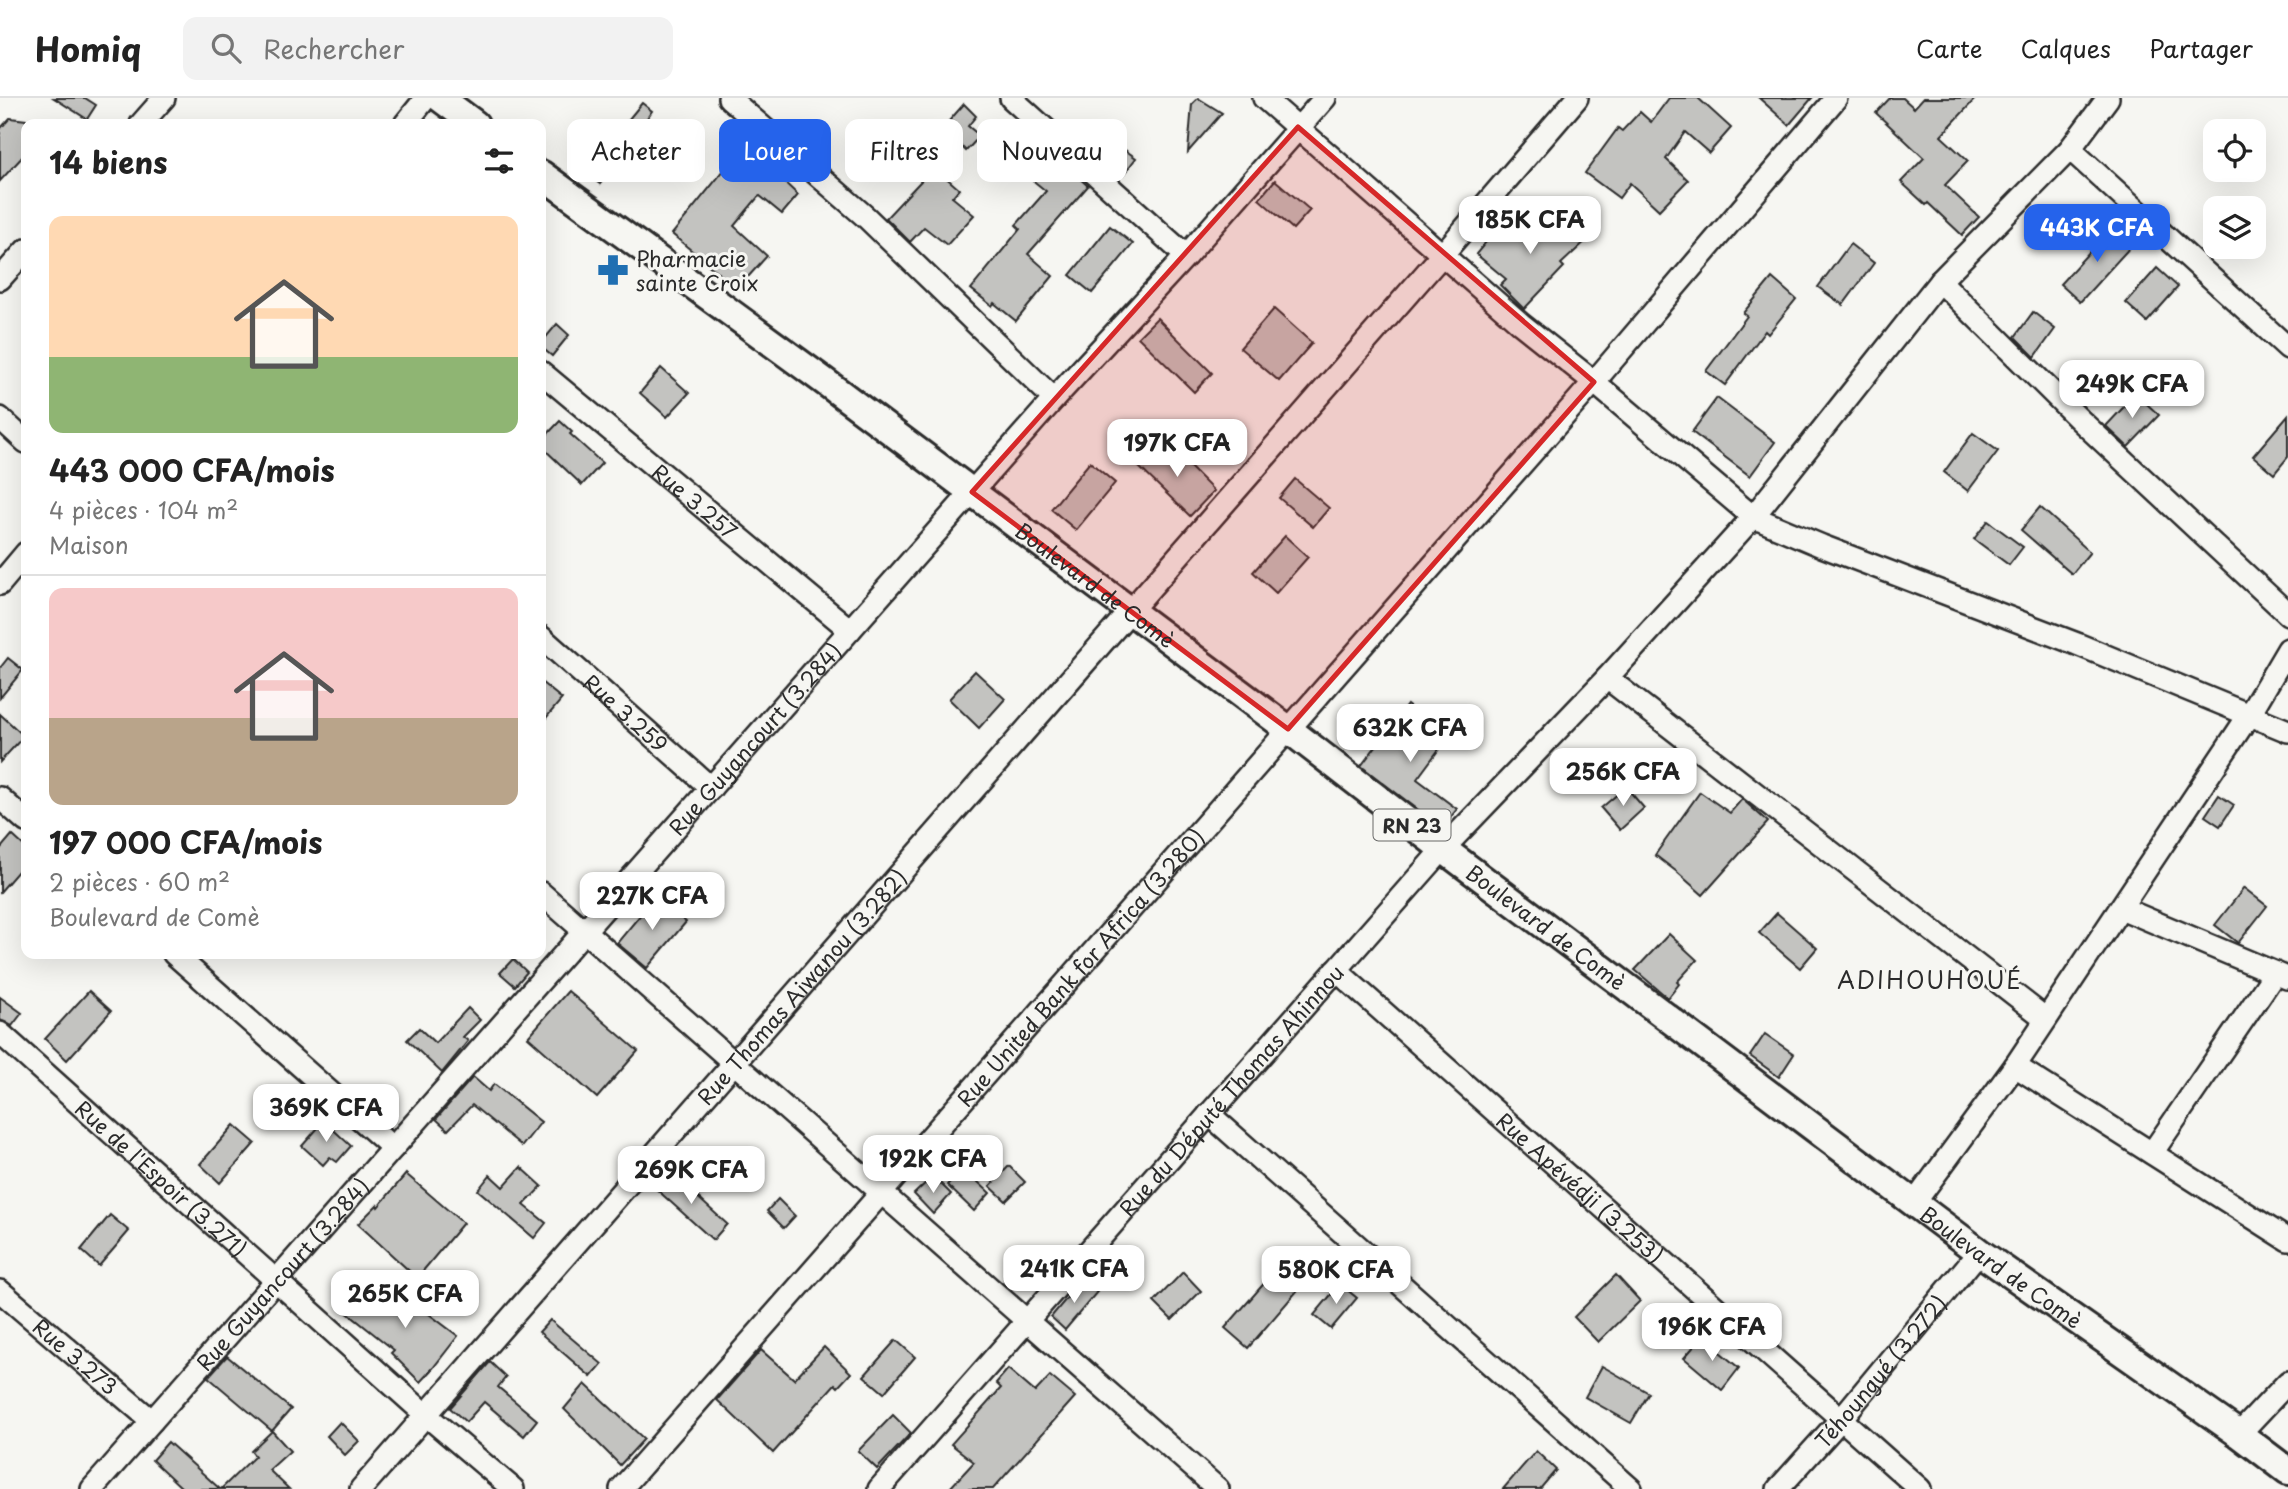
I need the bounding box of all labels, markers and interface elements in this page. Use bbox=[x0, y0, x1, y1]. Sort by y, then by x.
search box bbox=[183, 17, 673, 80]
text: Homiq bbox=[35, 23, 141, 73]
icon: search bbox=[207, 29, 245, 67]
text: Rechercher bbox=[263, 29, 404, 68]
text: Carte bbox=[1916, 30, 1982, 66]
text: Calques bbox=[2020, 30, 2111, 66]
text: Partager bbox=[2149, 30, 2253, 66]
chip: Acheter bbox=[567, 119, 705, 182]
chip: Louer bbox=[719, 119, 831, 182]
chip: Filtres bbox=[845, 119, 963, 182]
chip: Nouveau bbox=[977, 119, 1127, 182]
map controls bbox=[2203, 119, 2266, 259]
button: locate bbox=[2203, 119, 2266, 182]
text: 14 biens bbox=[49, 139, 168, 184]
icon: filters bbox=[480, 142, 518, 180]
button: layers bbox=[2203, 196, 2266, 259]
pin: 185K CFA bbox=[1458, 197, 1602, 256]
text: 185K CFA bbox=[1475, 201, 1585, 236]
pin: 443K CFA bbox=[2025, 204, 2169, 264]
text: 443K CFA bbox=[2040, 209, 2154, 244]
place label: Pharmacie sainte Croix bbox=[636, 242, 758, 298]
pharmacy icon: Pharmacie sainte Croix bbox=[596, 253, 630, 287]
icon: home bbox=[221, 261, 347, 387]
pin: 249K CFA bbox=[2060, 360, 2204, 420]
text: 249K CFA bbox=[2075, 365, 2189, 400]
pin: 197K CFA bbox=[1105, 420, 1249, 479]
text: 197K CFA bbox=[1123, 424, 1231, 459]
text: 443 000 CFA/mois bbox=[49, 447, 335, 492]
street label: Rue 3.257 bbox=[646, 456, 745, 546]
text: 4 pièces · 104 m² bbox=[49, 492, 238, 527]
street label: Boulevard de Comè bbox=[1009, 514, 1182, 655]
text: Maison bbox=[49, 527, 129, 562]
icon: home bbox=[221, 633, 347, 759]
street label: Rue Guyancourt (3.284) bbox=[660, 635, 848, 842]
street label: Rue 3.259 bbox=[577, 666, 676, 759]
pin: 632K CFA bbox=[1338, 704, 1482, 764]
text: 632K CFA bbox=[1353, 709, 1467, 744]
pin: 256K CFA bbox=[1551, 748, 1695, 808]
text: 256K CFA bbox=[1566, 753, 1680, 788]
road number: RN 23 bbox=[1374, 810, 1450, 840]
text: 197 000 CFA/mois bbox=[49, 819, 322, 864]
street label: Rue United Bank for Africa (3.280) bbox=[949, 821, 1211, 1113]
street label: Boulevard de Comè bbox=[1460, 856, 1633, 997]
street label: Rue Thomas Aiwanou (3.282) bbox=[689, 862, 913, 1111]
text: 2 pièces · 60 m² bbox=[49, 864, 230, 899]
pin: 227K CFA bbox=[580, 872, 724, 932]
text: 227K CFA bbox=[596, 877, 708, 912]
text: Boulevard de Comè bbox=[49, 899, 260, 934]
street label: Rue du Député Thomas Ahinnou bbox=[1111, 957, 1351, 1223]
district label: ADIHOUHOUÉ bbox=[1837, 962, 2023, 997]
pin: 369K CFA bbox=[254, 1084, 398, 1144]
text: 369K CFA bbox=[269, 1089, 383, 1124]
street label: Rue de l'Espoir (3.271) bbox=[69, 1092, 254, 1264]
street label: Rue Apévédji (3.253) bbox=[1490, 1104, 1671, 1270]
pin: 192K CFA bbox=[861, 1136, 1005, 1195]
text: 192K CFA bbox=[879, 1140, 987, 1175]
pin: 269K CFA bbox=[619, 1146, 763, 1206]
text: 269K CFA bbox=[634, 1151, 748, 1186]
street label: Rue Guyancourt (3.284) bbox=[188, 1170, 376, 1377]
street label: Boulevard de Comè bbox=[1914, 1197, 2089, 1336]
pin: 241K CFA bbox=[1002, 1246, 1146, 1305]
pin: 580K CFA bbox=[1264, 1246, 1408, 1306]
text: 241K CFA bbox=[1019, 1250, 1129, 1285]
text: 580K CFA bbox=[1278, 1251, 1394, 1286]
pin: 265K CFA bbox=[333, 1270, 477, 1330]
text: 265K CFA bbox=[347, 1275, 463, 1310]
street label: Téhoungué (3.272) bbox=[1807, 1288, 1953, 1455]
pin: 196K CFA bbox=[1640, 1304, 1784, 1363]
text: 196K CFA bbox=[1658, 1308, 1766, 1343]
street label: Rue 3.273 bbox=[26, 1310, 126, 1402]

